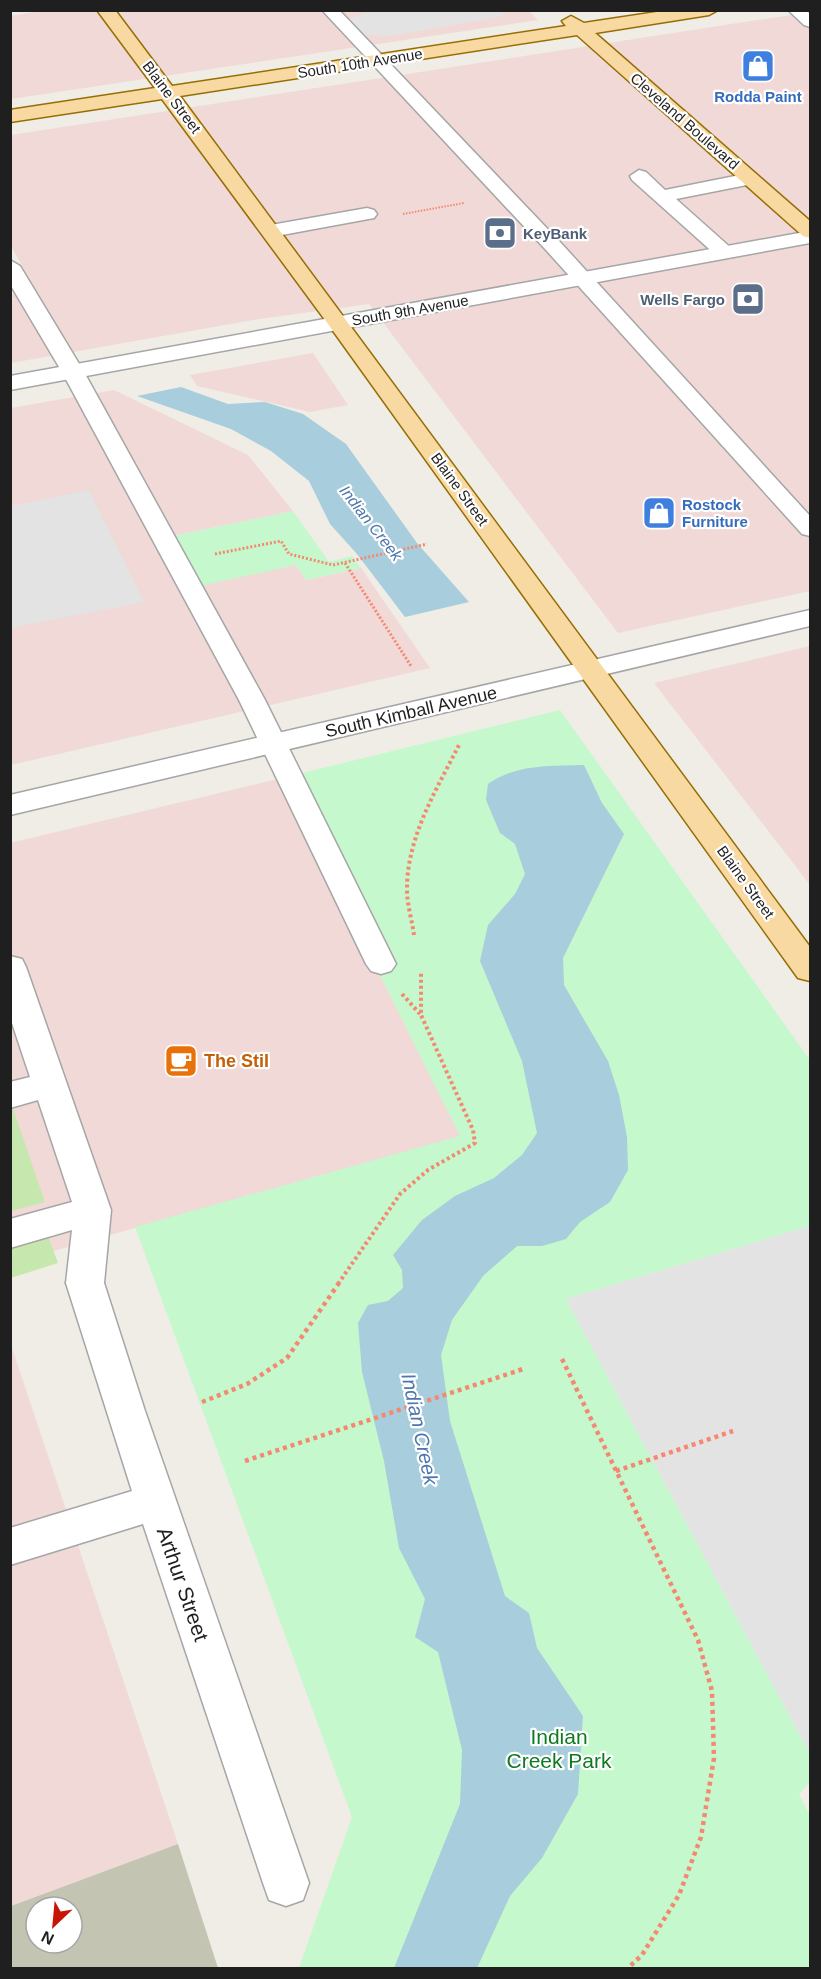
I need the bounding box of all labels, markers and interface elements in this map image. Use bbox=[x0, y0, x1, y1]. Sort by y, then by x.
street label: South 10th Avenue bbox=[296, 45, 424, 81]
shop icon: Rodda Paint bbox=[740, 48, 776, 84]
street label: Blaine Street bbox=[139, 58, 205, 137]
street label: Cleveland Boulevard bbox=[627, 69, 743, 173]
place label: Rodda Paint bbox=[714, 88, 802, 105]
bank icon: KeyBank bbox=[482, 215, 518, 251]
place label: KeyBank bbox=[523, 225, 588, 242]
bank icon: Wells Fargo bbox=[730, 281, 766, 317]
street label: South 9th Avenue bbox=[350, 291, 470, 329]
place label: Wells Fargo bbox=[640, 291, 725, 308]
street label: Blaine Street bbox=[428, 449, 493, 529]
water label: Indian Creek bbox=[336, 482, 406, 565]
shop icon: Rostock Furniture bbox=[641, 495, 677, 531]
place label: Rostock Furniture bbox=[682, 496, 748, 530]
street label: South Kimball Avenue bbox=[323, 682, 499, 742]
street label: Blaine Street bbox=[714, 842, 779, 922]
cafe icon: The Stil bbox=[163, 1043, 199, 1079]
place label: The Stil bbox=[204, 1051, 269, 1071]
water label: Indian Creek bbox=[397, 1371, 443, 1488]
street label: Arthur Street bbox=[153, 1524, 213, 1644]
park label: Indian Creek Park bbox=[506, 1725, 612, 1772]
north arrow bbox=[24, 1895, 84, 1955]
text: N bbox=[39, 1928, 57, 1948]

